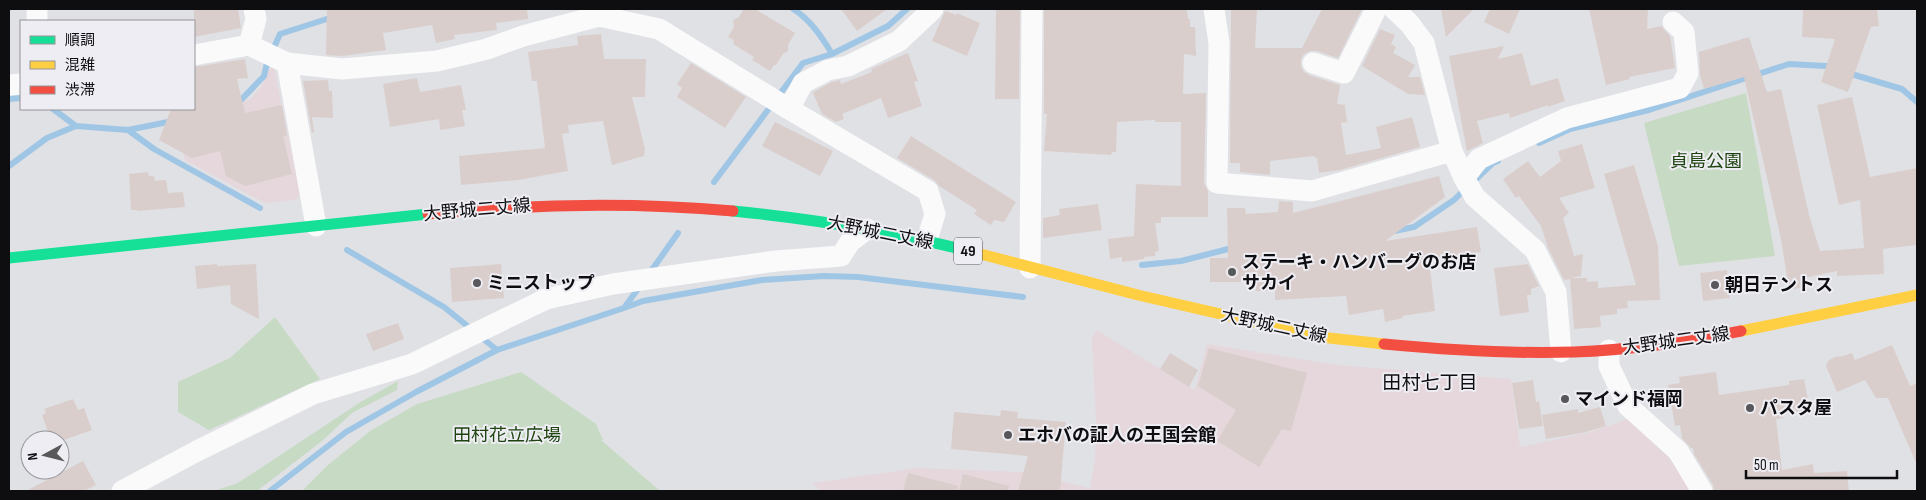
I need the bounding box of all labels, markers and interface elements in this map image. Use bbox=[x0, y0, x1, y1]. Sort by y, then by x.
legend bbox=[20, 20, 195, 110]
text: 順調 bbox=[65, 31, 95, 50]
text: 混雑 bbox=[65, 56, 95, 75]
text: 渋滞 bbox=[65, 81, 95, 100]
park label: 貞島公園 bbox=[1670, 151, 1742, 172]
street label: 大野城二丈線 bbox=[422, 195, 532, 225]
street label: 大野城二丈線 bbox=[825, 212, 935, 254]
road number: 49 bbox=[954, 238, 982, 264]
place label: ステーキ・ハンバーグのお店 サカイ bbox=[1242, 252, 1476, 294]
marker: ステーキ・ハンバーグのお店 サカイ bbox=[1226, 266, 1238, 278]
place label: ミニストップ bbox=[487, 273, 595, 294]
place label: 朝日テントス bbox=[1725, 275, 1833, 296]
marker: ミニストップ bbox=[471, 277, 483, 289]
marker: 朝日テントス bbox=[1709, 279, 1721, 291]
street label: 大野城二丈線 bbox=[1219, 305, 1329, 347]
street label: 大野城二丈線 bbox=[1621, 323, 1731, 359]
district label: 田村七丁目 bbox=[1382, 372, 1478, 395]
place label: マインド福岡 bbox=[1575, 389, 1683, 410]
marker: マインド福岡 bbox=[1559, 393, 1571, 405]
place label: パスタ屋 bbox=[1760, 398, 1832, 419]
marker: パスタ屋 bbox=[1744, 402, 1756, 414]
park label: 田村花立広場 bbox=[453, 425, 561, 446]
place label: エホバの証人の王国会館 bbox=[1018, 425, 1216, 446]
marker: エホバの証人の王国会館 bbox=[1002, 429, 1014, 441]
north arrow bbox=[20, 430, 70, 480]
scale bar bbox=[1746, 448, 1897, 480]
text: N bbox=[24, 452, 41, 461]
text: 50 m bbox=[1754, 456, 1779, 475]

